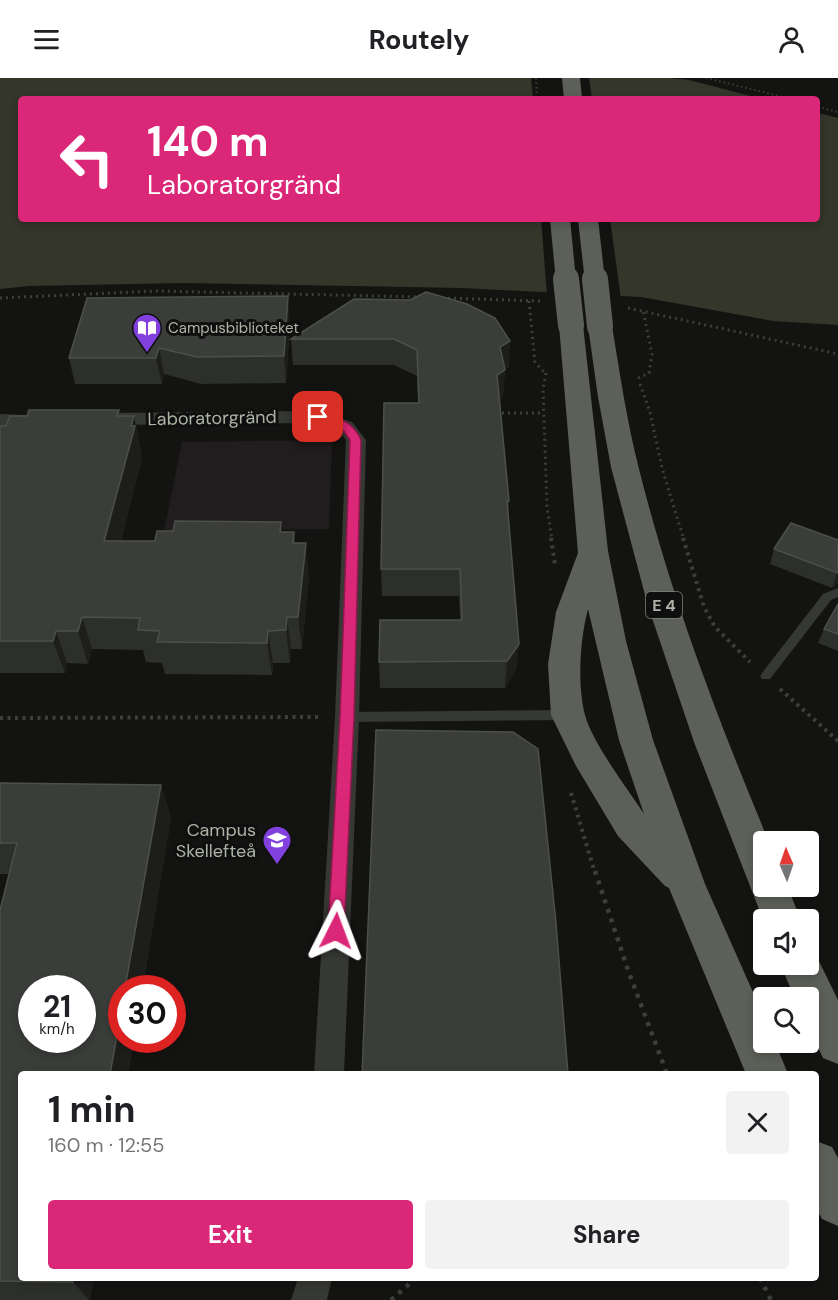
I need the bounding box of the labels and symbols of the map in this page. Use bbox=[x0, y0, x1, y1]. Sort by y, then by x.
library icon: Campusbiblioteket bbox=[131, 312, 163, 354]
place label: Campusbiblioteket bbox=[168, 318, 299, 338]
pin bbox=[292, 391, 343, 442]
street label: Laboratorgränd bbox=[147, 405, 277, 431]
road number: E 4 bbox=[646, 592, 682, 618]
place label: Campus Skellefteå bbox=[176, 818, 256, 863]
school or university icon: Campus Skellefteå bbox=[261, 824, 293, 866]
north arrow bbox=[753, 831, 819, 897]
position arrow bbox=[304, 899, 368, 963]
speed limit sign: 30 bbox=[108, 975, 186, 1053]

